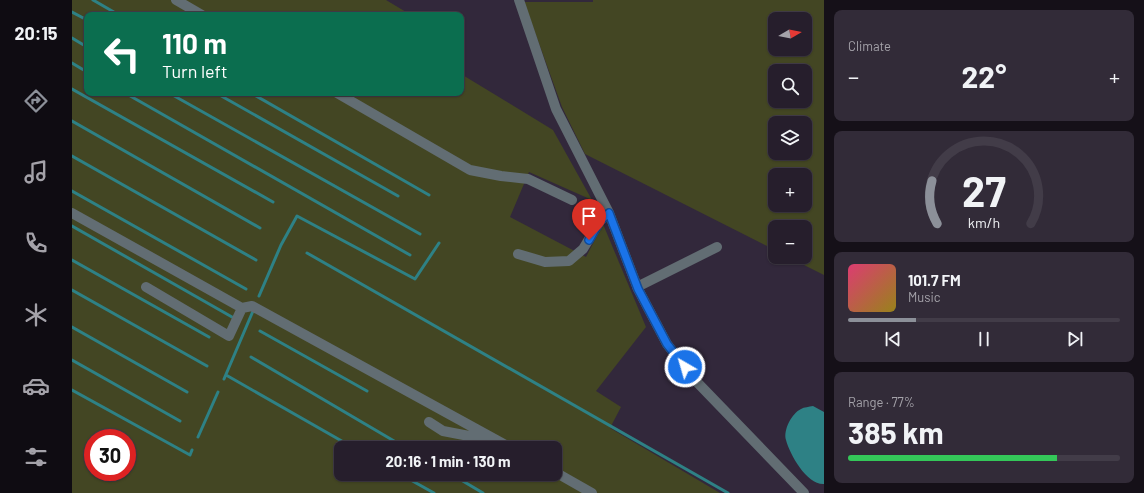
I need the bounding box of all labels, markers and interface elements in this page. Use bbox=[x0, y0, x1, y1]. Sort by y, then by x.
north arrow bbox=[768, 12, 812, 56]
map controls bbox=[768, 12, 812, 264]
text: 20:15 bbox=[15, 22, 57, 44]
text: 110 m bbox=[162, 26, 227, 60]
icon: left bbox=[96, 28, 148, 80]
text: Climate bbox=[848, 38, 891, 54]
text: 22° bbox=[962, 58, 1006, 94]
text: Turn left bbox=[162, 60, 228, 82]
text: − bbox=[848, 63, 859, 89]
text: + bbox=[1109, 63, 1120, 89]
button: search bbox=[768, 64, 812, 108]
icon: directions bbox=[22, 87, 50, 115]
button: layers bbox=[768, 116, 812, 160]
icon: music bbox=[22, 158, 50, 186]
text: 27 bbox=[962, 165, 1006, 215]
button: + bbox=[768, 168, 812, 212]
pin bbox=[572, 199, 606, 240]
icon: arrive bbox=[578, 205, 600, 227]
text: km/h bbox=[968, 214, 1000, 231]
button: − bbox=[768, 220, 812, 264]
icon: phone bbox=[22, 229, 50, 257]
text: 101.7 FM bbox=[908, 271, 961, 289]
text: Music bbox=[908, 289, 941, 305]
icon: climate bbox=[22, 301, 50, 329]
icon: previous bbox=[882, 328, 904, 350]
icon: pause bbox=[973, 328, 995, 350]
icon: next bbox=[1064, 328, 1086, 350]
position arrow bbox=[664, 346, 706, 388]
icon: car bbox=[22, 372, 50, 400]
text: Range · 77% bbox=[848, 394, 915, 410]
text: 385 km bbox=[848, 414, 944, 450]
speed limit sign: 30 bbox=[84, 429, 136, 481]
icon: filters bbox=[22, 443, 50, 471]
text: 20:16 · 1 min · 130 m bbox=[385, 452, 511, 470]

